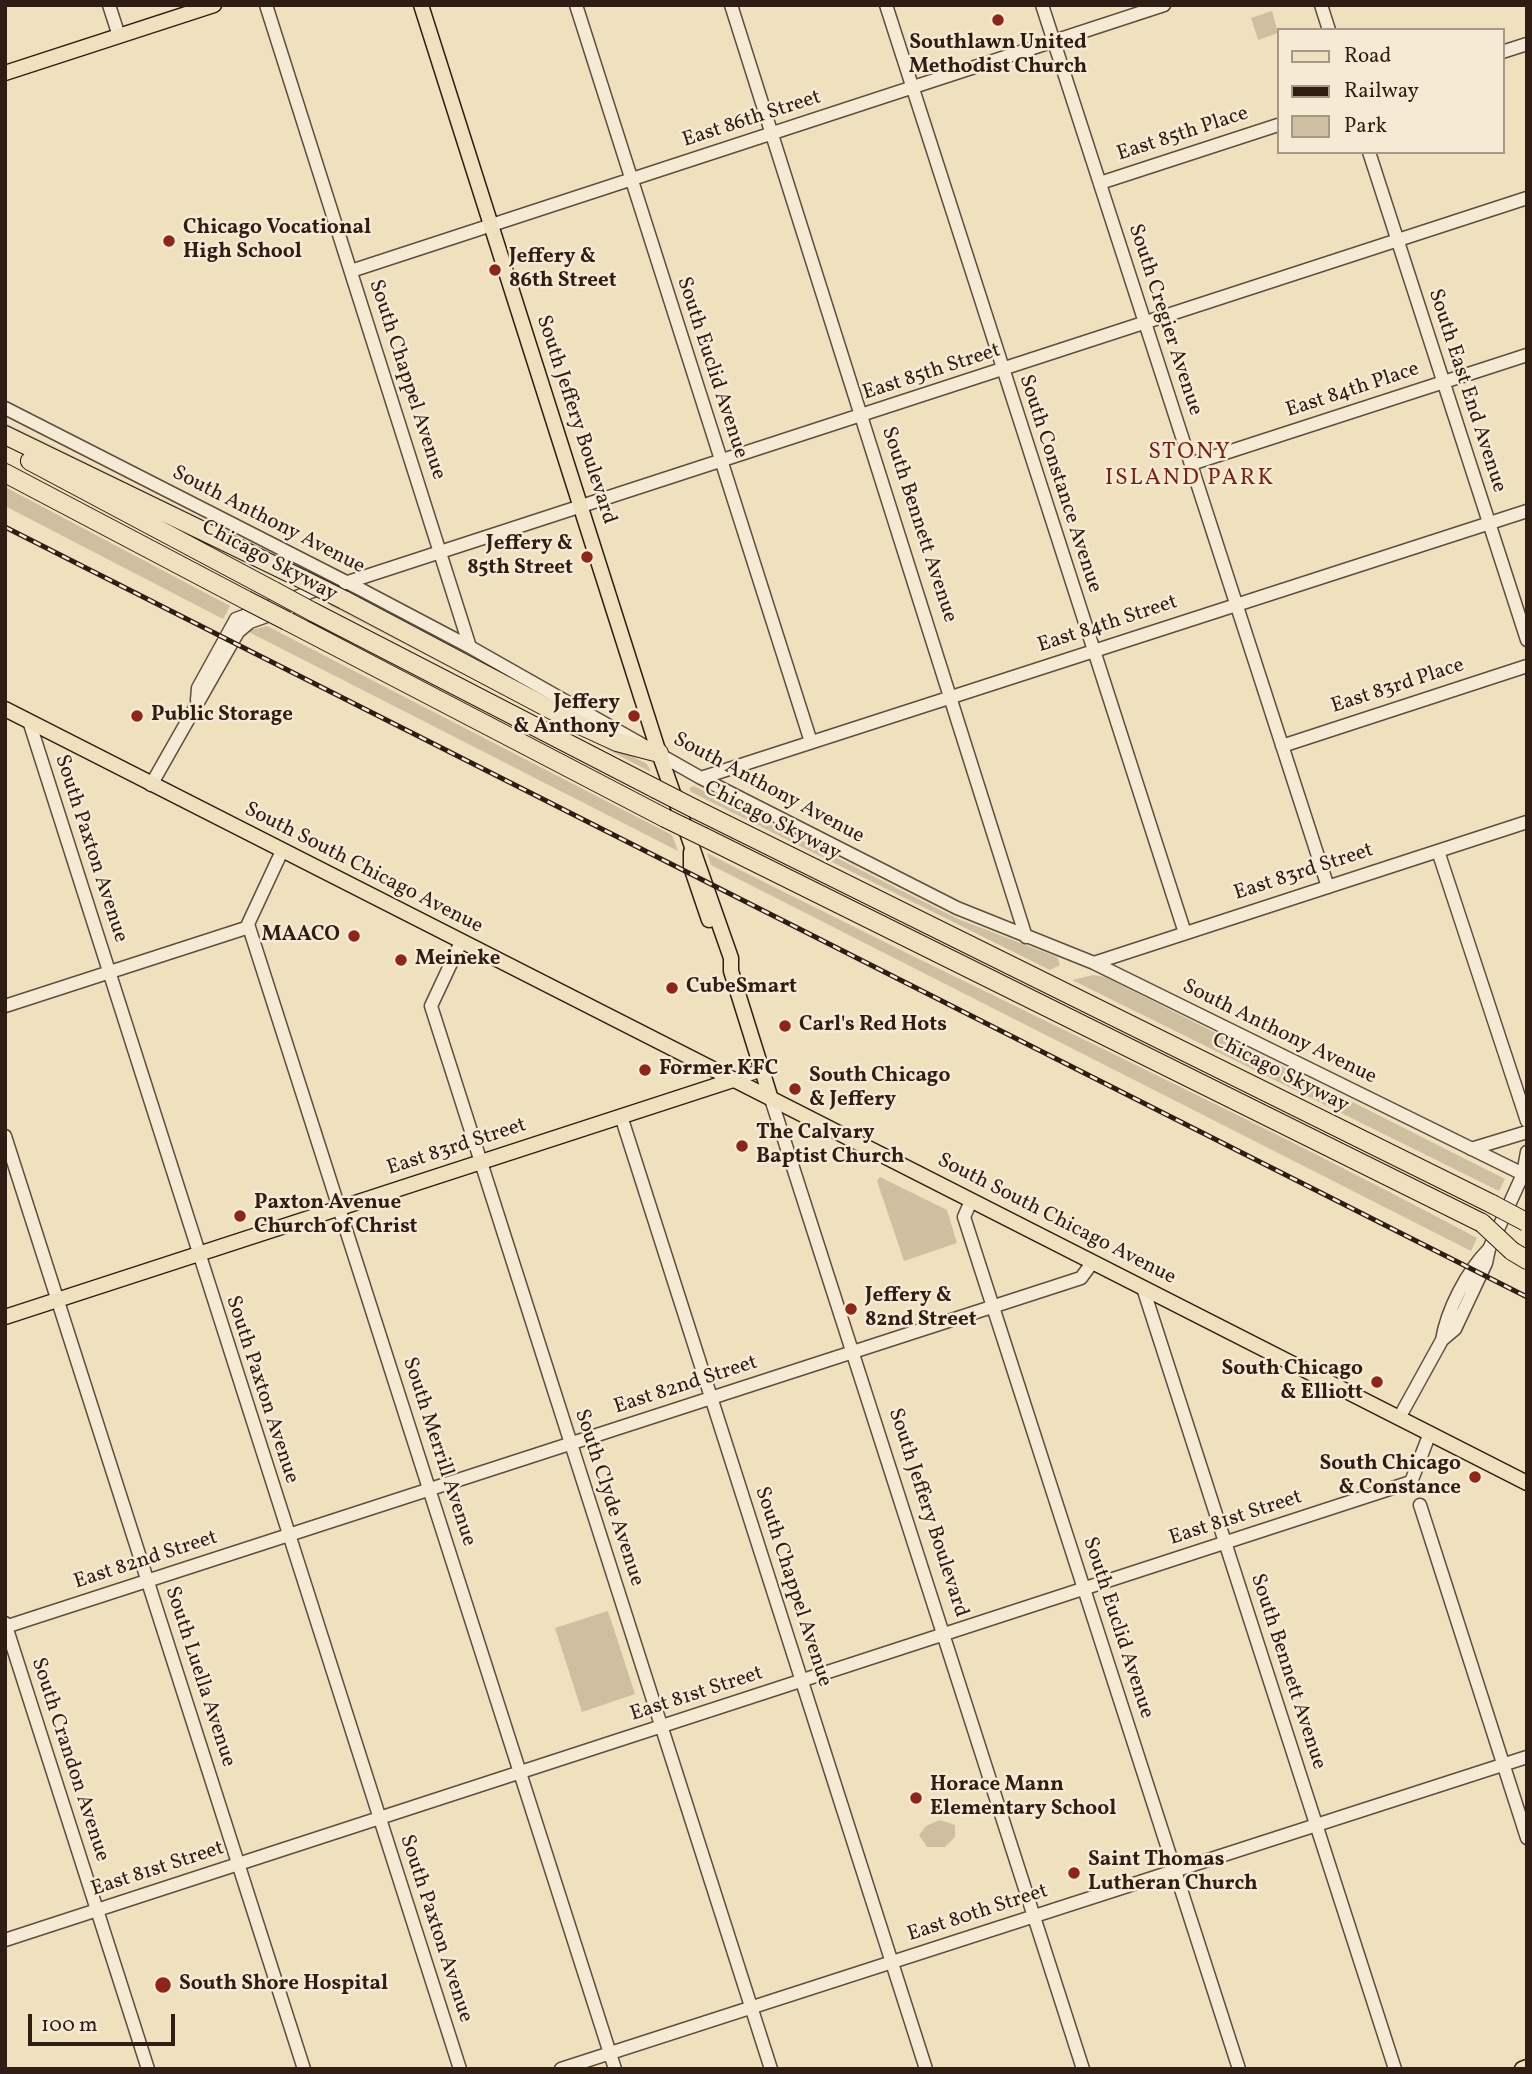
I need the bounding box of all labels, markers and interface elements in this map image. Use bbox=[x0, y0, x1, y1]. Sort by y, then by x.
marker: Southlawn United Methodist Church bbox=[990, 12, 1006, 28]
legend bbox=[1276, 28, 1504, 154]
place label: Southlawn United Methodist Church bbox=[909, 31, 1087, 81]
text: Road bbox=[1344, 42, 1391, 71]
text: Railway bbox=[1344, 77, 1419, 106]
street label: East 86th Street bbox=[680, 86, 824, 154]
street label: East 85th Place bbox=[1114, 102, 1252, 168]
text: Park bbox=[1344, 112, 1387, 141]
place label: Chicago Vocational High School bbox=[183, 216, 371, 266]
street label: South Cregier Avenue bbox=[1121, 221, 1207, 419]
marker: Chicago Vocational High School bbox=[161, 233, 177, 249]
place label: Jeffery & 86th Street bbox=[509, 245, 617, 295]
marker: Jeffery & 86th Street bbox=[487, 262, 503, 278]
street label: South Euclid Avenue bbox=[670, 274, 752, 462]
street label: South Chappel Avenue bbox=[362, 277, 450, 483]
street label: South East End Avenue bbox=[1421, 286, 1511, 496]
street label: South Jeffery Boulevard bbox=[529, 312, 621, 528]
street label: East 85th Street bbox=[860, 339, 1004, 407]
street label: East 84th Place bbox=[1283, 358, 1423, 424]
street label: South Constance Avenue bbox=[1012, 372, 1106, 596]
street label: South Bennett Avenue bbox=[874, 424, 962, 626]
district label: STONY ISLAND PARK bbox=[1106, 440, 1274, 494]
street label: South Anthony Avenue bbox=[167, 461, 369, 581]
street label: Chicago Skyway bbox=[197, 516, 341, 608]
place label: Jeffery & 85th Street bbox=[467, 532, 573, 582]
marker: Jeffery & 85th Street bbox=[579, 549, 595, 565]
street label: East 84th Street bbox=[1035, 591, 1181, 659]
street label: East 83rd Place bbox=[1328, 654, 1468, 720]
place label: Jeffery & Anthony bbox=[513, 691, 620, 741]
place label: Public Storage bbox=[151, 703, 293, 729]
marker: Public Storage bbox=[129, 708, 145, 724]
marker: Jeffery & Anthony bbox=[626, 708, 642, 724]
street label: South Anthony Avenue bbox=[668, 728, 868, 850]
street label: South Paxton Avenue bbox=[48, 752, 132, 946]
street label: Chicago Skyway bbox=[699, 777, 845, 867]
street label: South South Chicago Avenue bbox=[239, 798, 487, 940]
street label: East 83rd Street bbox=[1231, 839, 1377, 907]
place label: MAACO bbox=[262, 923, 340, 949]
marker: MAACO bbox=[346, 928, 362, 944]
place label: Meineke bbox=[415, 947, 500, 973]
marker: Meineke bbox=[393, 952, 409, 968]
place label: CubeSmart bbox=[686, 975, 797, 1001]
street label: South Anthony Avenue bbox=[1178, 975, 1380, 1091]
marker: CubeSmart bbox=[664, 980, 680, 996]
place label: Carl's Red Hots bbox=[799, 1013, 947, 1039]
marker: Carl's Red Hots bbox=[777, 1018, 793, 1034]
street label: Chicago Skyway bbox=[1207, 1029, 1353, 1119]
place label: Former KFC bbox=[659, 1057, 778, 1083]
marker: Former KFC bbox=[637, 1062, 653, 1078]
place label: South Chicago & Jeffery bbox=[809, 1064, 950, 1114]
marker: South Chicago & Jeffery bbox=[787, 1081, 803, 1097]
street label: East 83rd Street bbox=[384, 1114, 530, 1182]
place label: The Calvary Baptist Church bbox=[756, 1121, 905, 1171]
marker: The Calvary Baptist Church bbox=[734, 1138, 750, 1154]
street label: South South Chicago Avenue bbox=[932, 1149, 1180, 1291]
place label: Paxton Avenue Church of Christ bbox=[254, 1191, 418, 1241]
marker: Paxton Avenue Church of Christ bbox=[232, 1208, 248, 1224]
place label: Jeffery & 82nd Street bbox=[865, 1284, 977, 1334]
street label: South Paxton Avenue bbox=[219, 1293, 303, 1487]
marker: Jeffery & 82nd Street bbox=[843, 1301, 859, 1317]
street label: East 82nd Street bbox=[611, 1351, 761, 1421]
street label: South Merrill Avenue bbox=[396, 1354, 480, 1550]
place label: South Chicago & Elliott bbox=[1222, 1357, 1363, 1407]
marker: South Chicago & Elliott bbox=[1369, 1374, 1385, 1390]
street label: South Jeffery Boulevard bbox=[881, 1405, 973, 1621]
street label: South Clyde Avenue bbox=[568, 1406, 648, 1590]
place label: South Chicago & Constance bbox=[1320, 1452, 1461, 1502]
marker: South Chicago & Constance bbox=[1467, 1469, 1483, 1485]
street label: South Chappel Avenue bbox=[748, 1484, 836, 1690]
street label: East 81st Street bbox=[1166, 1486, 1306, 1552]
street label: East 82nd Street bbox=[71, 1526, 221, 1596]
street label: South Euclid Avenue bbox=[1076, 1534, 1158, 1722]
street label: South Bennett Avenue bbox=[1243, 1571, 1331, 1773]
street label: South Luella Avenue bbox=[158, 1584, 240, 1770]
street label: South Crandon Avenue bbox=[24, 1655, 114, 1865]
street label: East 81st Street bbox=[627, 1662, 767, 1728]
place label: Horace Mann Elementary School bbox=[930, 1773, 1116, 1823]
marker: Horace Mann Elementary School bbox=[908, 1790, 924, 1806]
street label: South Paxton Avenue bbox=[393, 1832, 477, 2026]
street label: East 81st Street bbox=[88, 1837, 228, 1903]
place label: Saint Thomas Lutheran Church bbox=[1088, 1848, 1258, 1898]
marker: Saint Thomas Lutheran Church bbox=[1066, 1865, 1082, 1881]
street label: East 80th Street bbox=[905, 1879, 1051, 1949]
place label: South Shore Hospital bbox=[179, 1972, 388, 1998]
marker: South Shore Hospital bbox=[153, 1975, 173, 1995]
scale bar bbox=[32, 2000, 178, 2044]
text: 100 m bbox=[41, 2011, 98, 2040]

